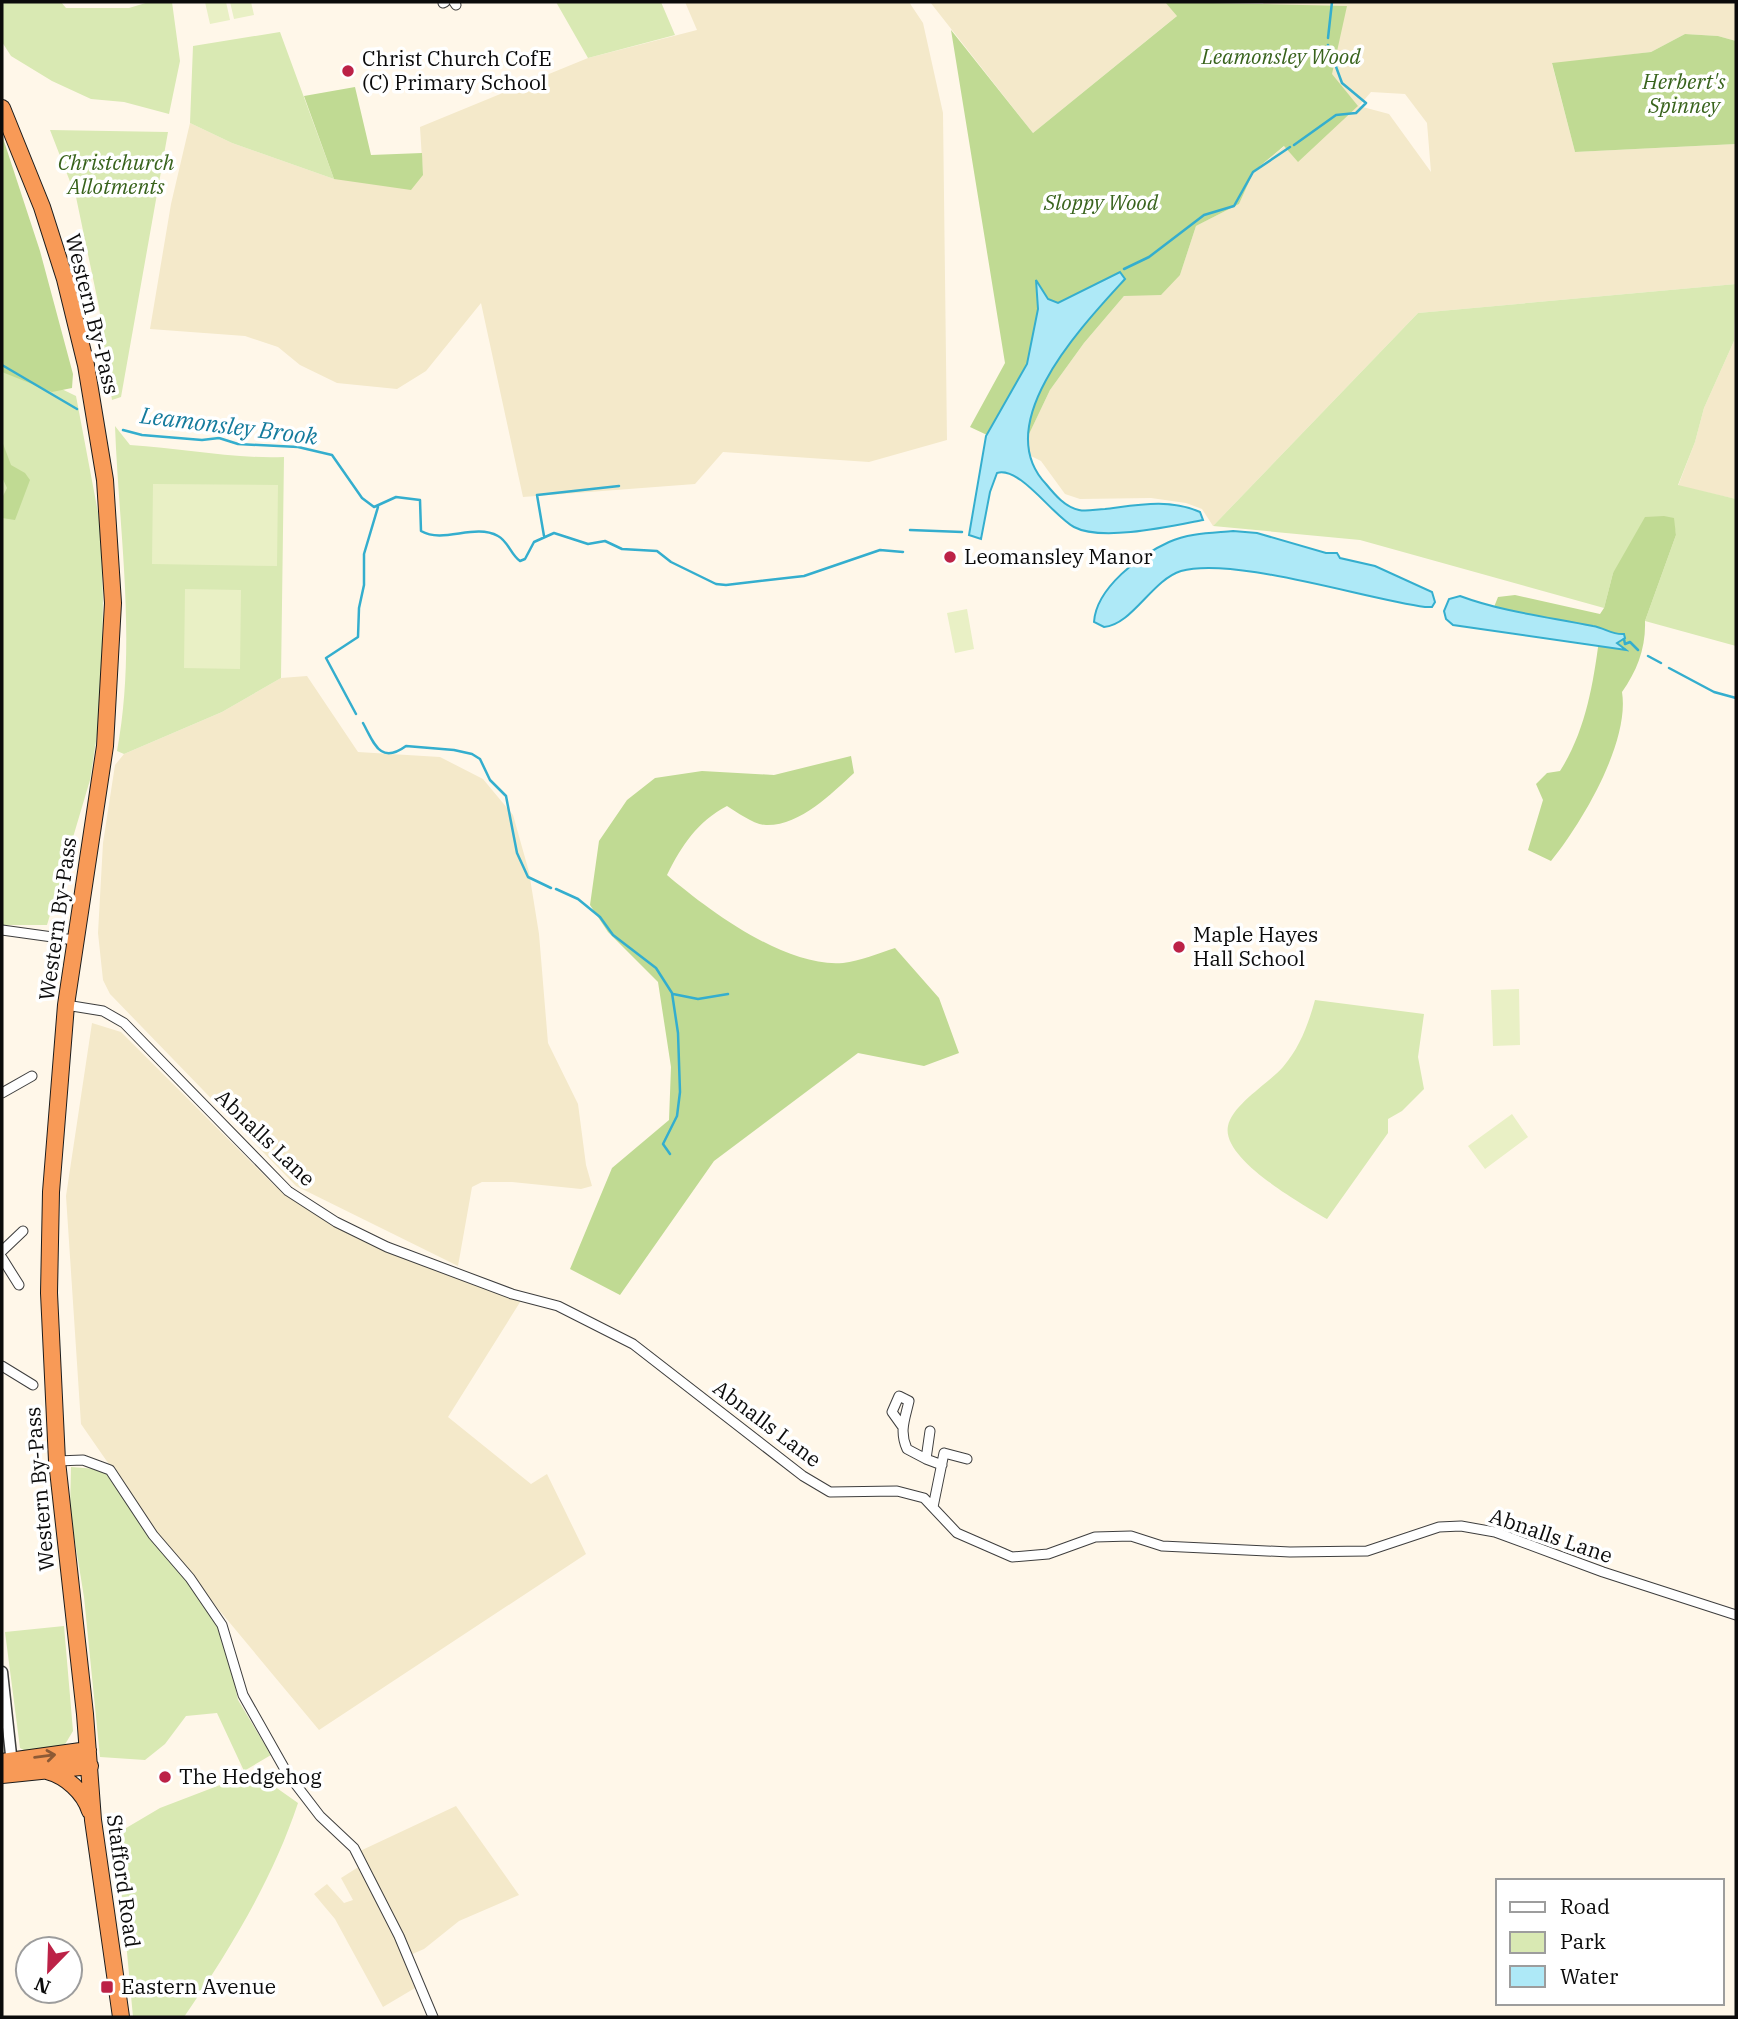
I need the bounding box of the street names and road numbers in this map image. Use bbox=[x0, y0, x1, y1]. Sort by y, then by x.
street label: Western By-Pass bbox=[59, 230, 126, 397]
street label: Western By-Pass bbox=[32, 835, 82, 1002]
street label: Abnalls Lane bbox=[210, 1083, 322, 1192]
street label: Abnalls Lane bbox=[708, 1373, 827, 1473]
street label: Western By-Pass bbox=[18, 1406, 60, 1572]
street label: Abnalls Lane bbox=[1486, 1501, 1616, 1569]
street label: Stafford Road bbox=[101, 1812, 147, 1950]

